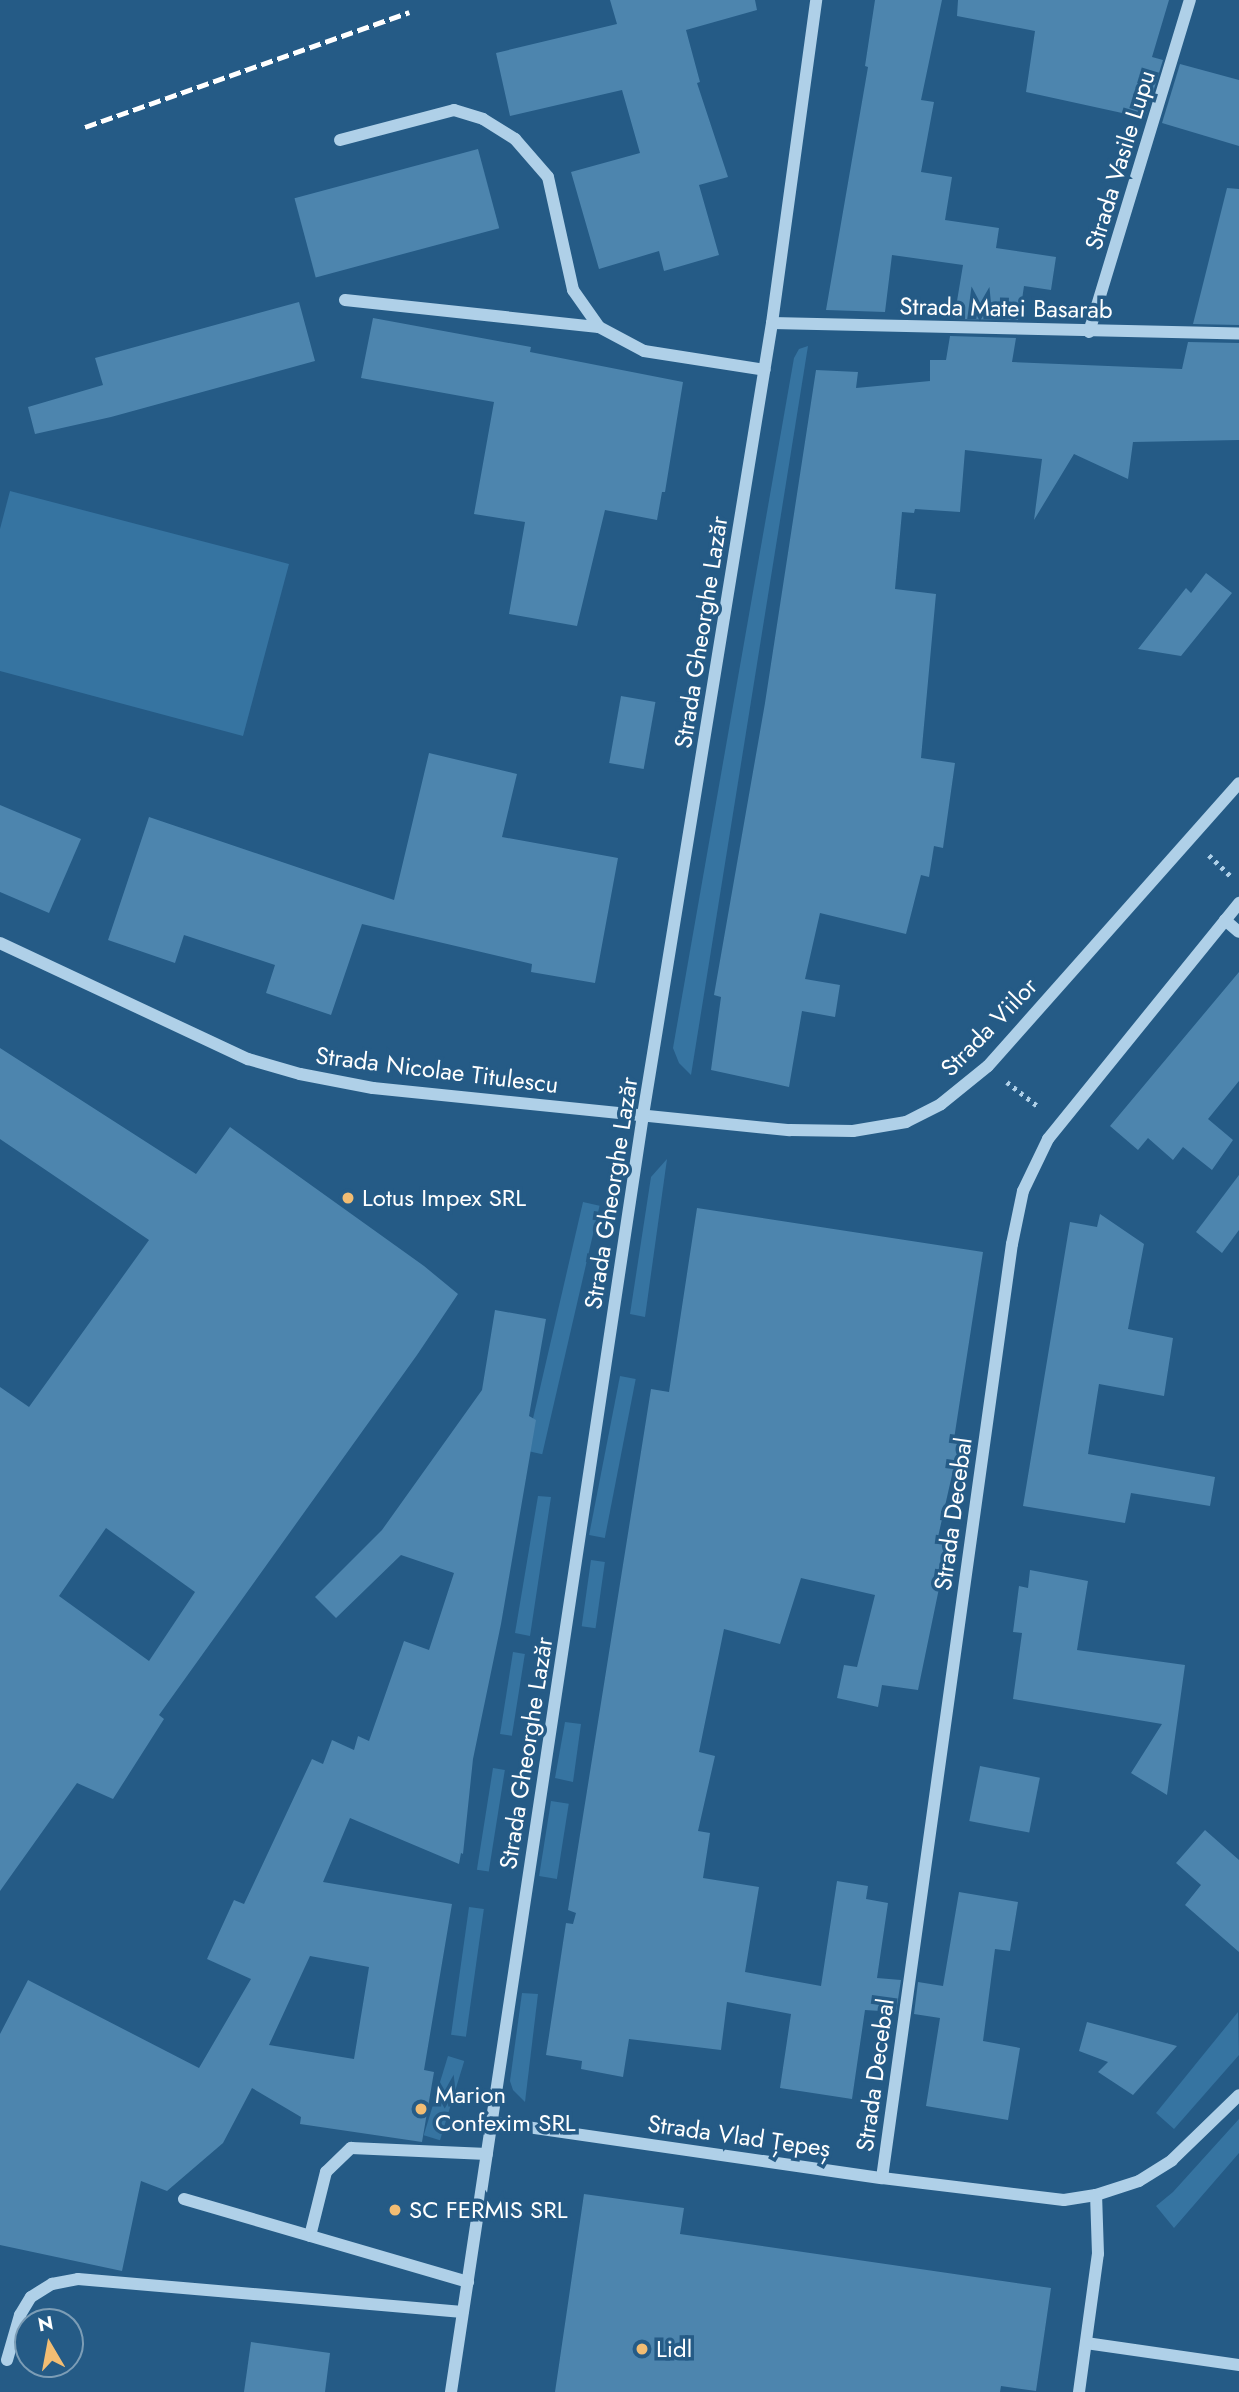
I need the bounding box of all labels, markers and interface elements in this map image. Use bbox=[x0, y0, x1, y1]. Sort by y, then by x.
street label: Strada Vasile Lupu bbox=[1079, 67, 1161, 253]
street label: Strada Matei Basarab bbox=[899, 292, 1113, 324]
street label: Strada Gheorghe Lazăr bbox=[668, 514, 734, 750]
street label: Strada Viilor bbox=[935, 972, 1043, 1082]
street label: Strada Nicolae Titulescu bbox=[314, 1041, 560, 1099]
street label: Strada Gheorghe Lazăr bbox=[578, 1075, 644, 1311]
place label: Lotus Impex SRL bbox=[362, 1184, 526, 1212]
marker: Lotus Impex SRL bbox=[340, 1190, 356, 1206]
street label: Strada Decebal bbox=[928, 1436, 978, 1592]
street label: Strada Gheorghe Lazăr bbox=[493, 1635, 559, 1871]
street label: Strada Decebal bbox=[850, 1997, 900, 2153]
place label: Marion Confexim SRL bbox=[435, 2081, 576, 2137]
marker: Marion Confexim SRL bbox=[413, 2101, 429, 2117]
street label: Strada Vlad Țepeș bbox=[646, 2109, 832, 2163]
place label: SC FERMIS SRL bbox=[409, 2196, 567, 2224]
marker: SC FERMIS SRL bbox=[387, 2202, 403, 2218]
north arrow bbox=[14, 2308, 84, 2378]
text: N bbox=[36, 2309, 55, 2338]
place label: Lidl bbox=[656, 2335, 692, 2363]
marker: Lidl bbox=[634, 2341, 650, 2357]

